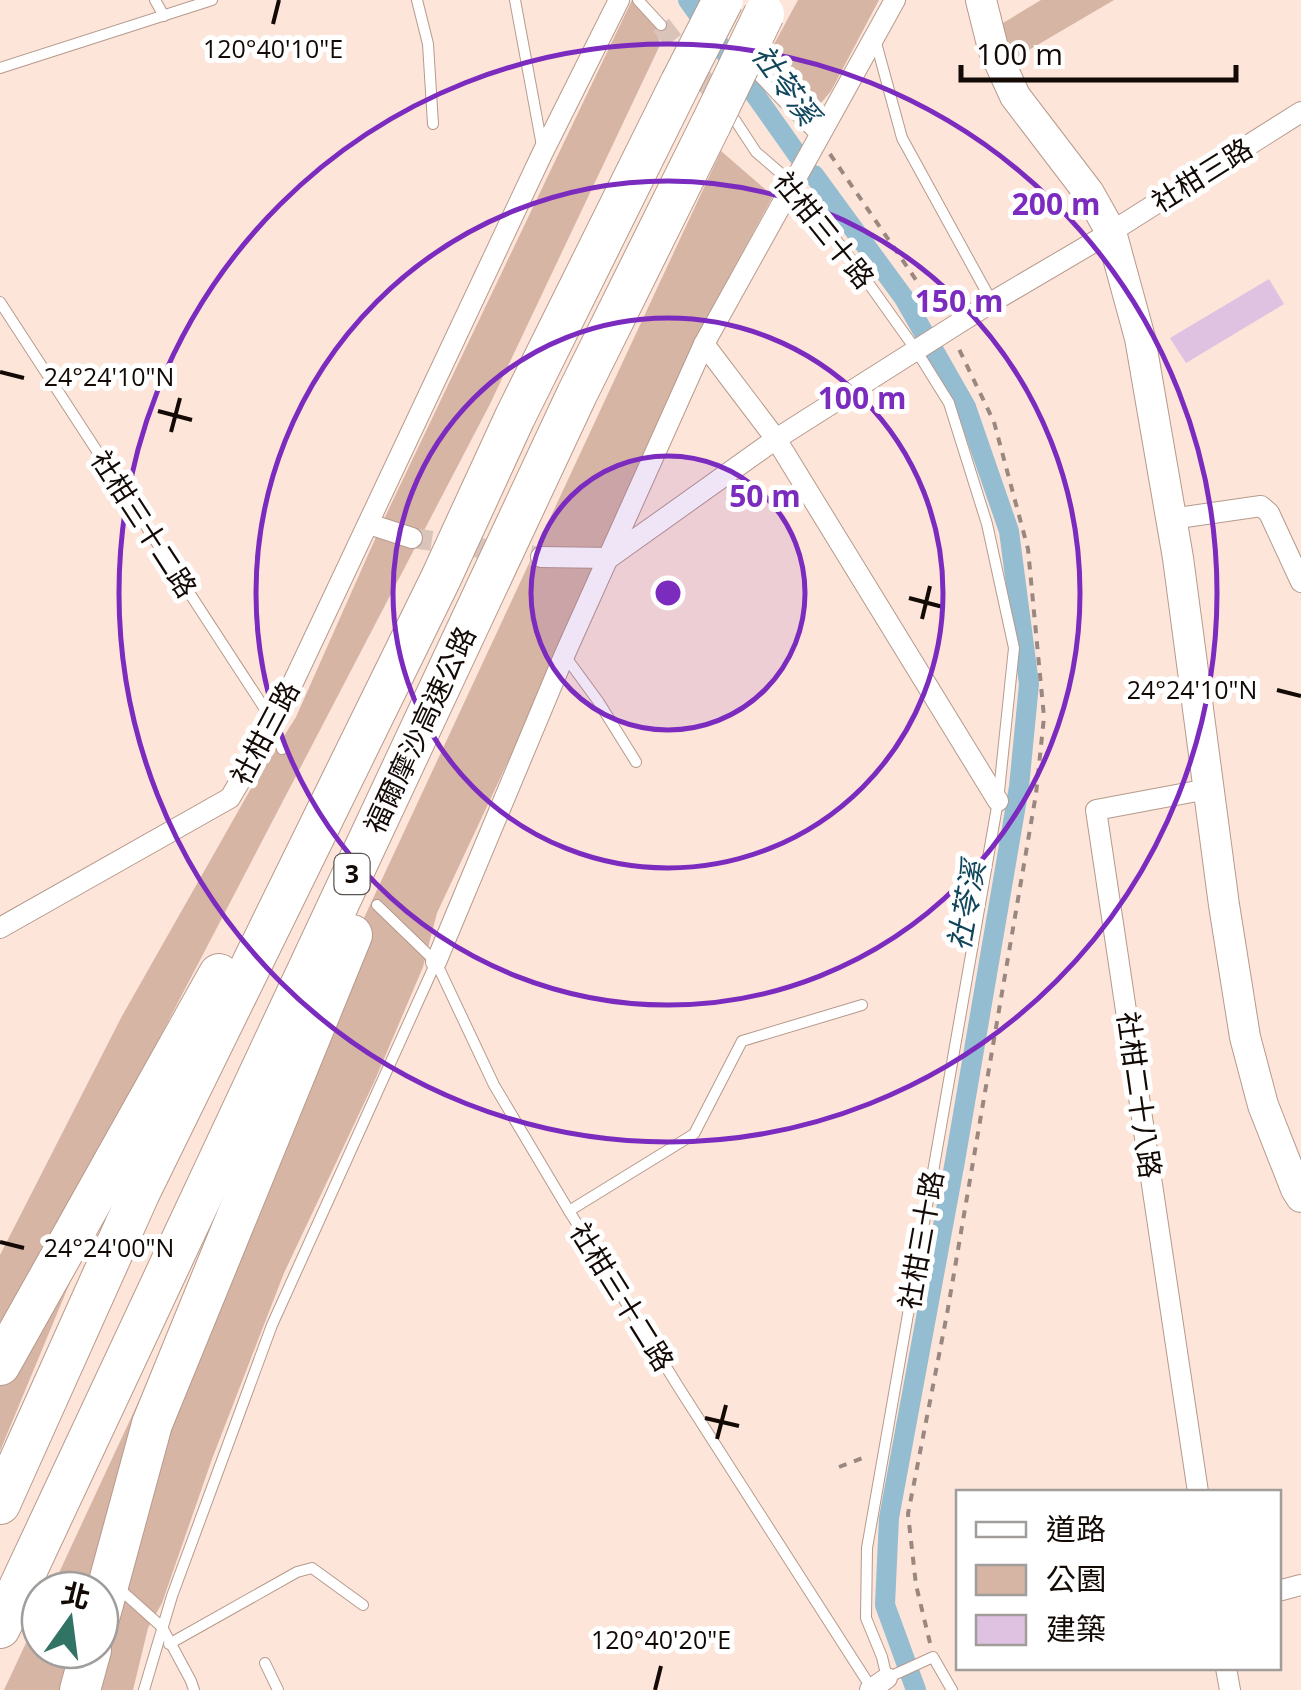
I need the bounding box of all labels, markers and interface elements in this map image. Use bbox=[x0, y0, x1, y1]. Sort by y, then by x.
scale bar bbox=[961, 20, 1236, 82]
text: 120°40'10"E bbox=[203, 31, 343, 65]
text: 100 m bbox=[976, 33, 1063, 74]
water label: 社苓溪 bbox=[743, 36, 832, 136]
street label: 社柑三路 bbox=[1144, 128, 1259, 220]
street label: 社柑三十路 bbox=[766, 163, 884, 296]
text: 200 m bbox=[1012, 183, 1100, 224]
text: 150 m bbox=[915, 280, 1003, 321]
text: 24°24'10"N bbox=[44, 359, 174, 393]
text: 100 m bbox=[818, 377, 906, 418]
street label: 社柑三十二路 bbox=[83, 443, 207, 604]
text: 50 m bbox=[729, 475, 801, 516]
centre of rings bbox=[650, 575, 686, 611]
street label: 福爾摩沙高速公路 bbox=[355, 620, 484, 839]
text: 24°24'10"N bbox=[1127, 672, 1257, 706]
street label: 社柑三路 bbox=[221, 674, 307, 791]
road number: 3 bbox=[334, 854, 370, 894]
water label: 社苓溪 bbox=[938, 854, 994, 954]
street label: 社柑二十八路 bbox=[1109, 1009, 1170, 1181]
street label: 社柑三十路 bbox=[889, 1168, 951, 1312]
street label: 社柑三十二路 bbox=[562, 1215, 683, 1378]
text: 24°24'00"N bbox=[44, 1230, 174, 1264]
legend bbox=[956, 1490, 1281, 1670]
text: 道路 bbox=[1046, 1508, 1106, 1549]
text: 公園 bbox=[1046, 1558, 1106, 1599]
north arrow bbox=[20, 1570, 120, 1670]
text: 北 bbox=[58, 1573, 94, 1617]
text: 建築 bbox=[1046, 1608, 1106, 1649]
text: 120°40'20"E bbox=[591, 1622, 731, 1656]

